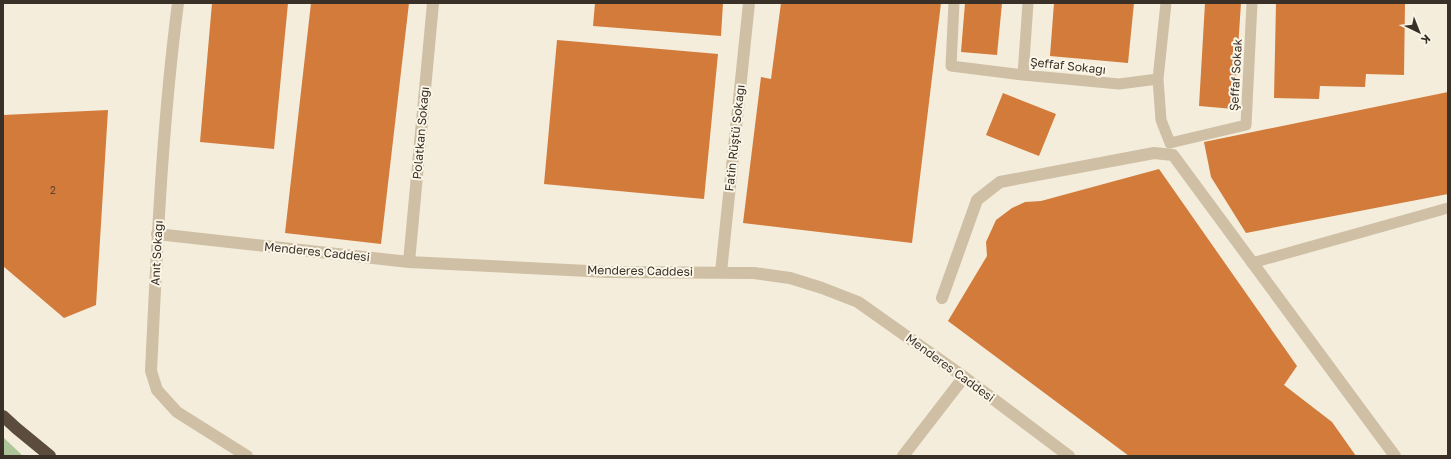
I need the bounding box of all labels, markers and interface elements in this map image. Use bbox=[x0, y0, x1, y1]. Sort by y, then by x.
north arrow bbox=[1399, 12, 1439, 52]
text: K bbox=[1419, 32, 1434, 47]
street label: Şeffaf Sokak bbox=[1226, 38, 1245, 112]
street label: Şeffaf Sokağı bbox=[1029, 54, 1107, 77]
street label: Fatin Rüştü Sokağı bbox=[721, 84, 748, 192]
street label: Polatkan Sokağı bbox=[409, 86, 432, 180]
house number: 2 bbox=[50, 184, 56, 196]
street label: Anıt Sokağı bbox=[147, 220, 166, 286]
street label: Menderes Caddesi bbox=[263, 238, 371, 265]
street label: Menderes Caddesi bbox=[587, 262, 693, 279]
street label: Menderes Caddesi bbox=[903, 330, 998, 405]

